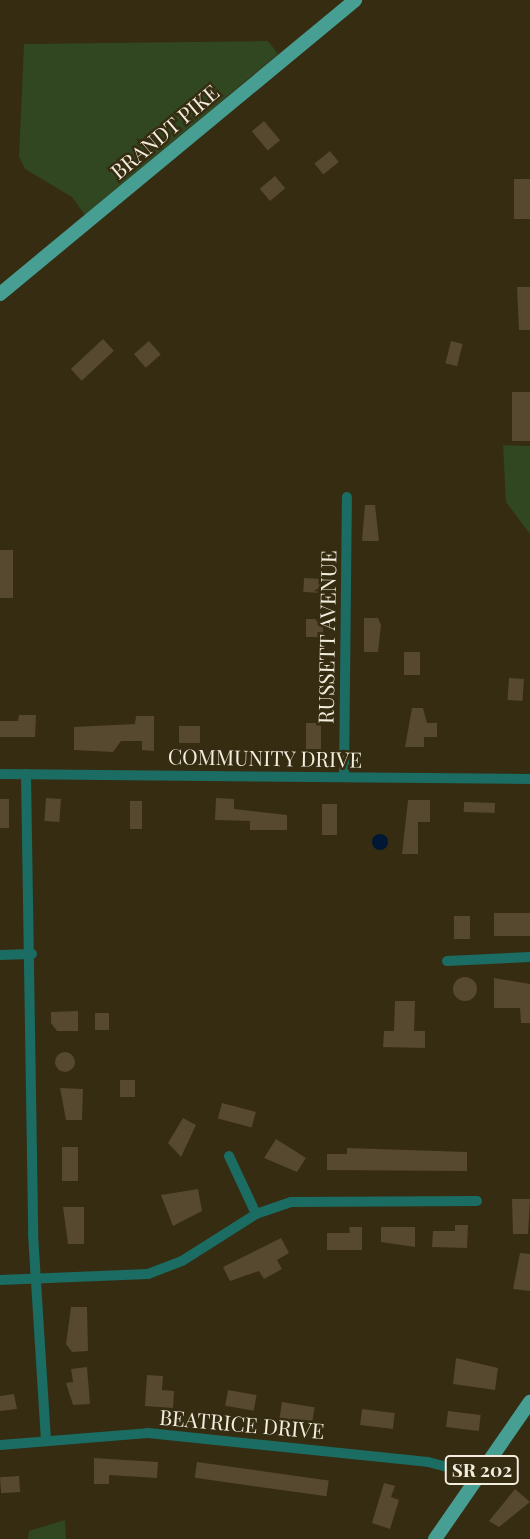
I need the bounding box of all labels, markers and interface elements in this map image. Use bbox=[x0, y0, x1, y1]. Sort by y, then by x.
street label: BRANDT PIKE bbox=[105, 78, 223, 184]
street label: RUSSETT AVENUE bbox=[312, 549, 340, 725]
street label: COMMUNITY DRIVE bbox=[167, 743, 363, 771]
street label: BEATRICE DRIVE bbox=[158, 1403, 326, 1443]
road number: SR 202 bbox=[444, 1454, 520, 1486]

